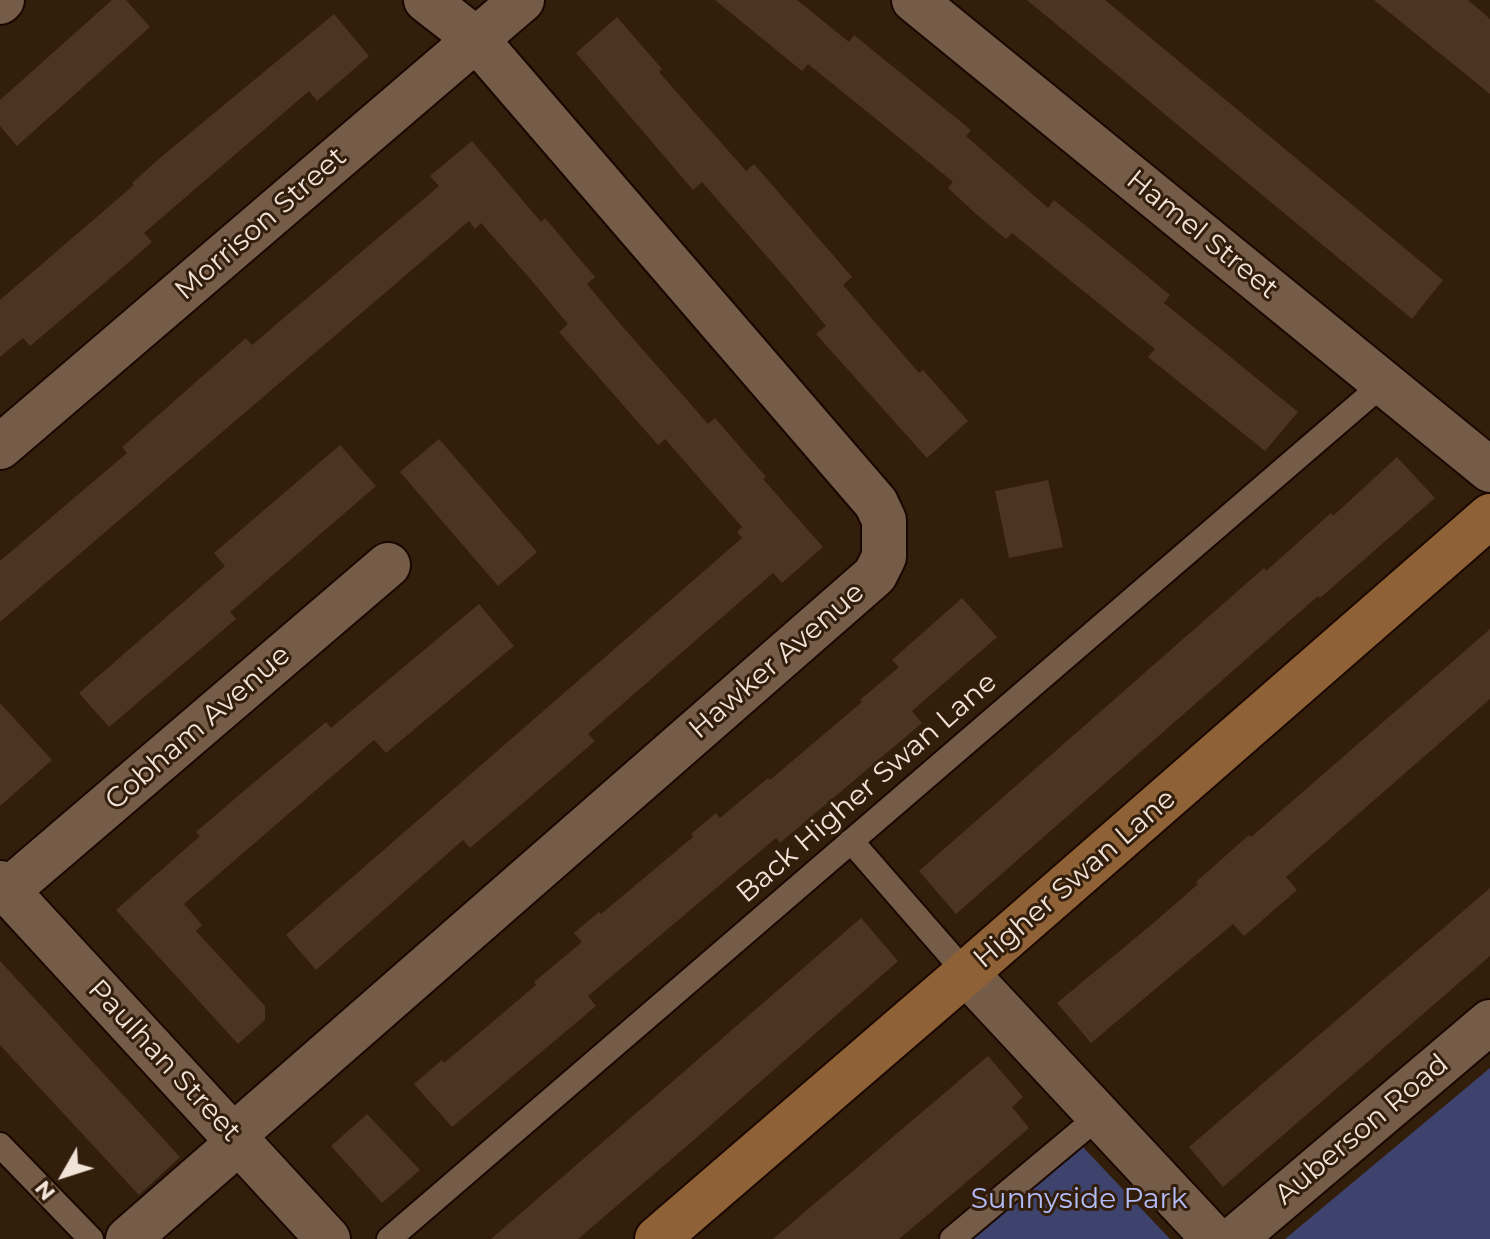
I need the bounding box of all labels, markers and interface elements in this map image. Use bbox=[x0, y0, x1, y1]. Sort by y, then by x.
street label: Morrison Street bbox=[168, 140, 354, 308]
street label: Hamel Street bbox=[1119, 164, 1285, 306]
street label: Hawker Avenue bbox=[683, 576, 871, 746]
street label: Cobham Avenue bbox=[99, 639, 297, 817]
street label: Back Higher Swan Lane bbox=[730, 666, 1004, 910]
street label: Higher Swan Lane bbox=[967, 782, 1183, 976]
street label: Paulhan Street bbox=[80, 973, 248, 1149]
street label: Auberson Road bbox=[1268, 1048, 1456, 1212]
north arrow bbox=[24, 1135, 104, 1215]
text: N bbox=[29, 1175, 61, 1206]
park label: Sunnyside Park bbox=[971, 1183, 1187, 1217]

